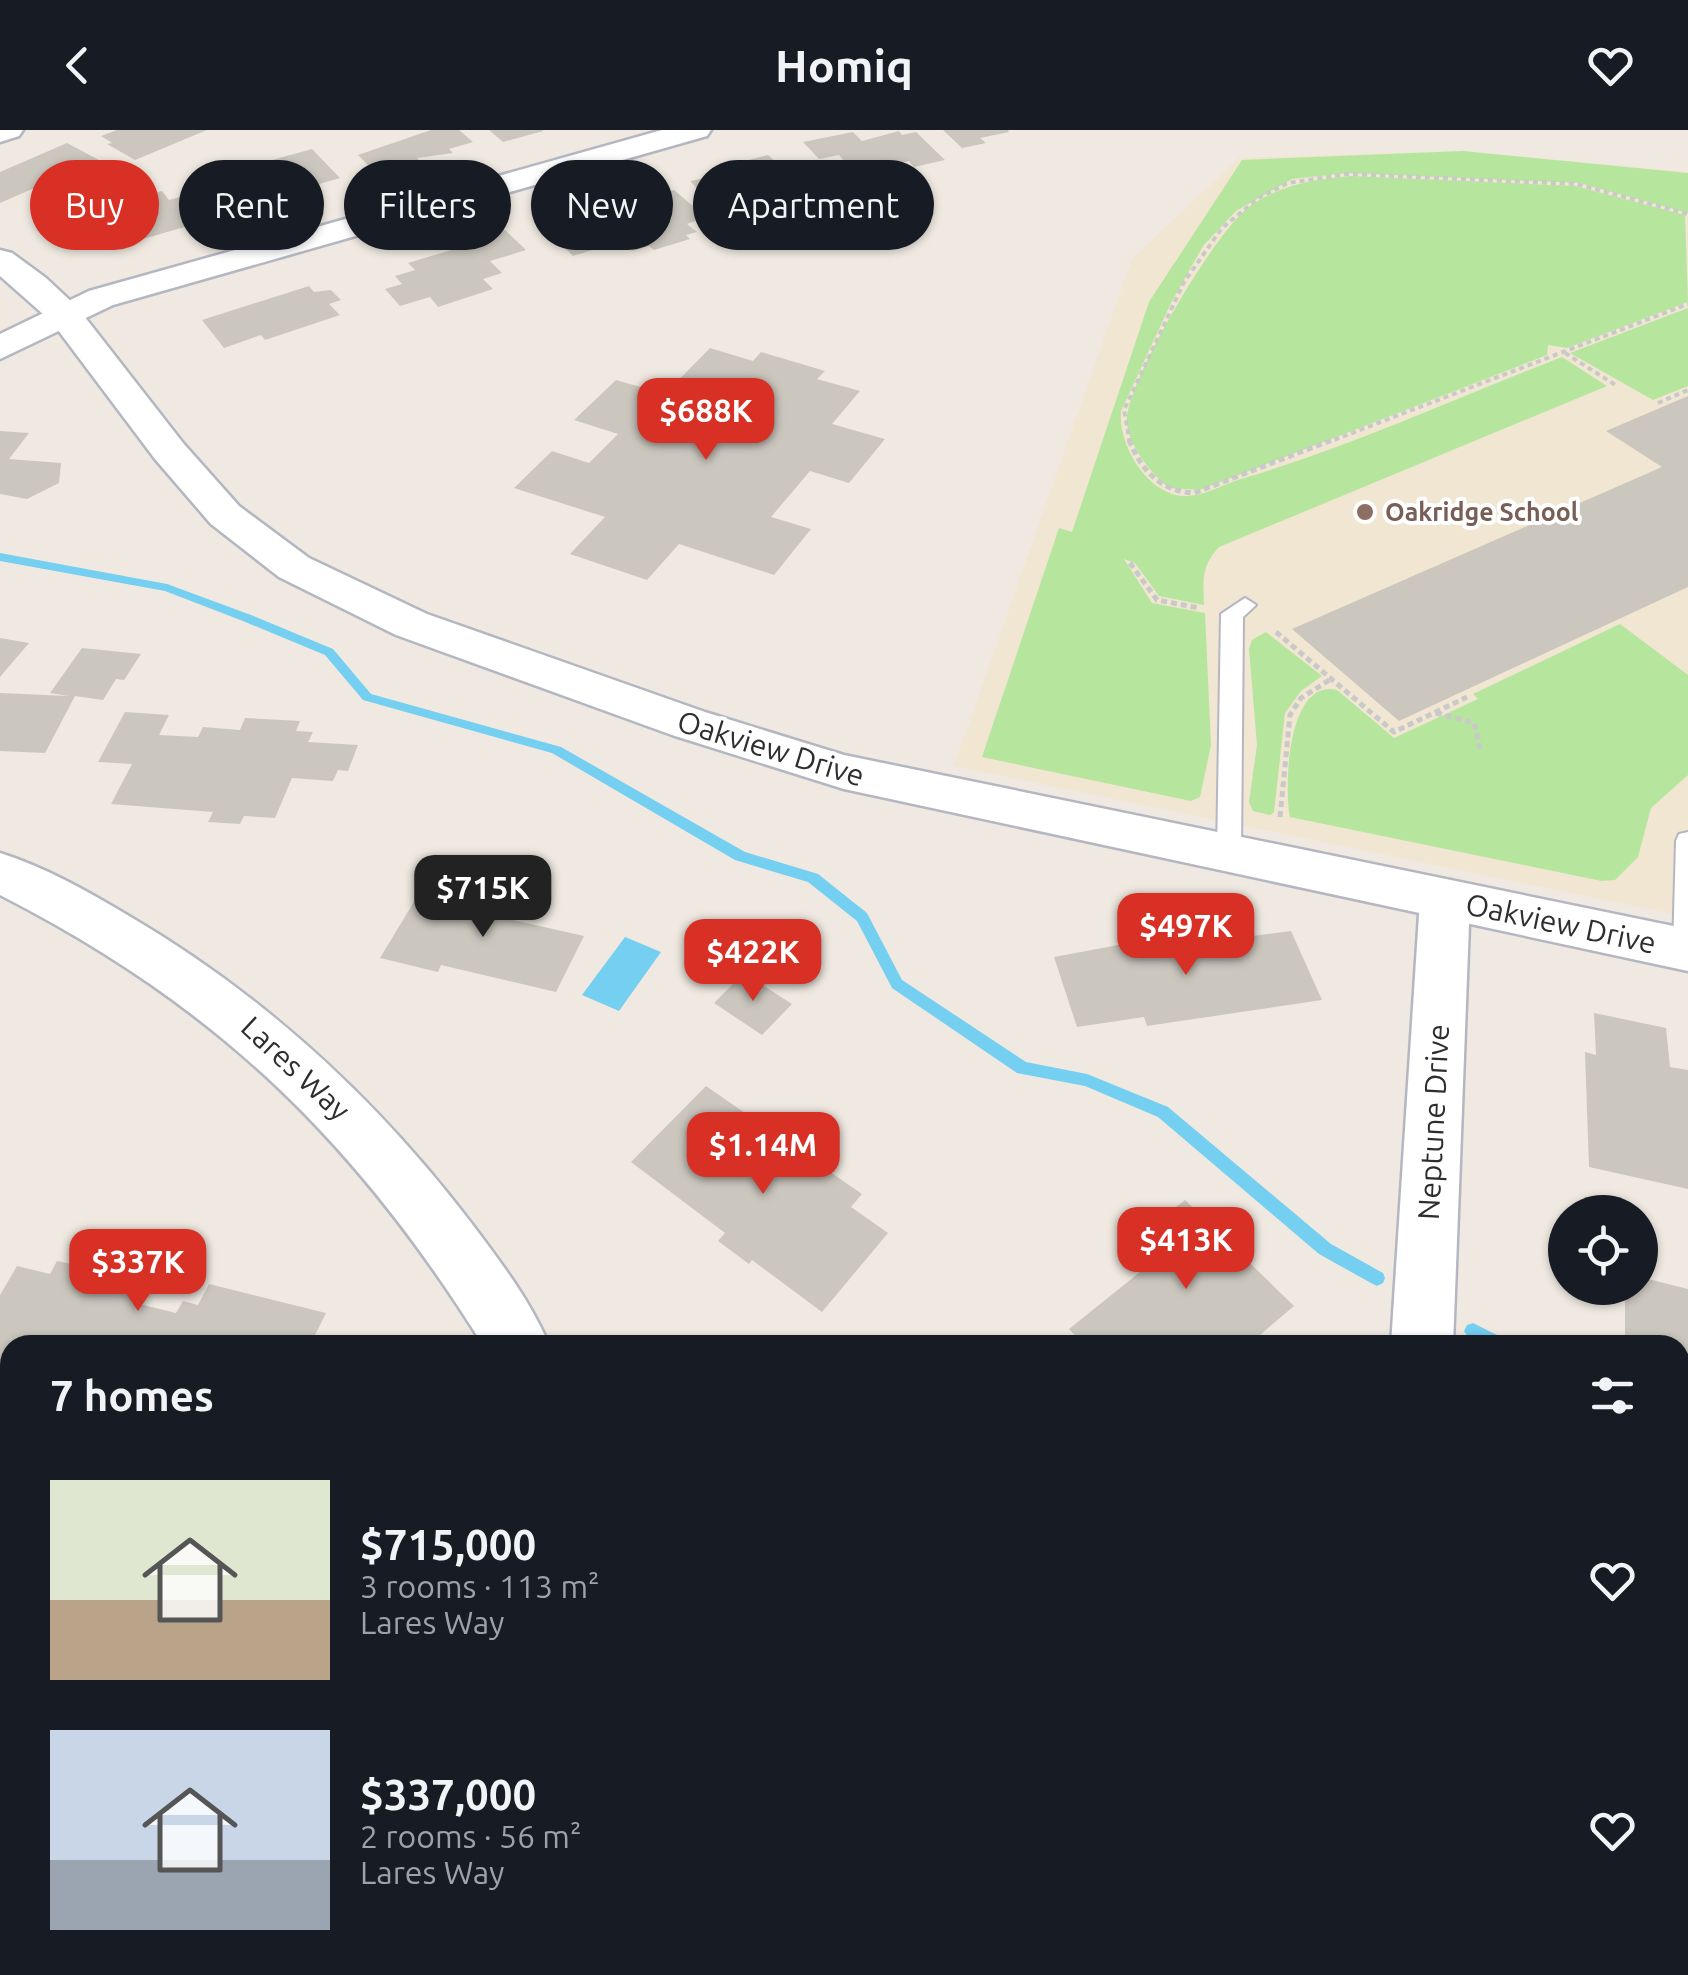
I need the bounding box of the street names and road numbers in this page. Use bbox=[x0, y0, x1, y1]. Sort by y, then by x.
street label: Oakview Drive bbox=[674, 703, 868, 793]
street label: Oakview Drive bbox=[1463, 886, 1659, 960]
street label: Lares Way bbox=[235, 1009, 357, 1127]
street label: Neptune Drive bbox=[1411, 1023, 1455, 1221]

